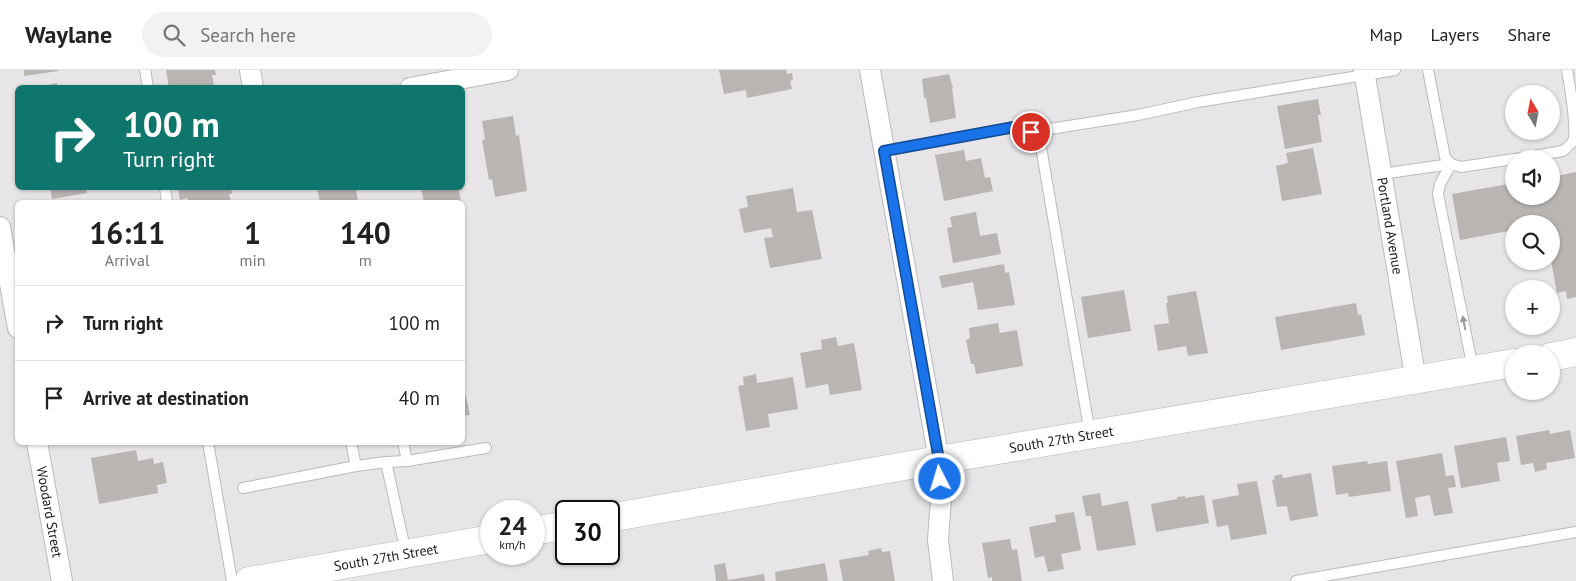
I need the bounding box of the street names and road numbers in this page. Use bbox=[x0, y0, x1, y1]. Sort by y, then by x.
street label: Portland Avenue bbox=[1373, 176, 1407, 276]
street label: South 27th Street bbox=[1008, 422, 1115, 457]
street label: Woodard Street bbox=[33, 465, 67, 559]
street label: South 27th Street bbox=[332, 539, 440, 575]

